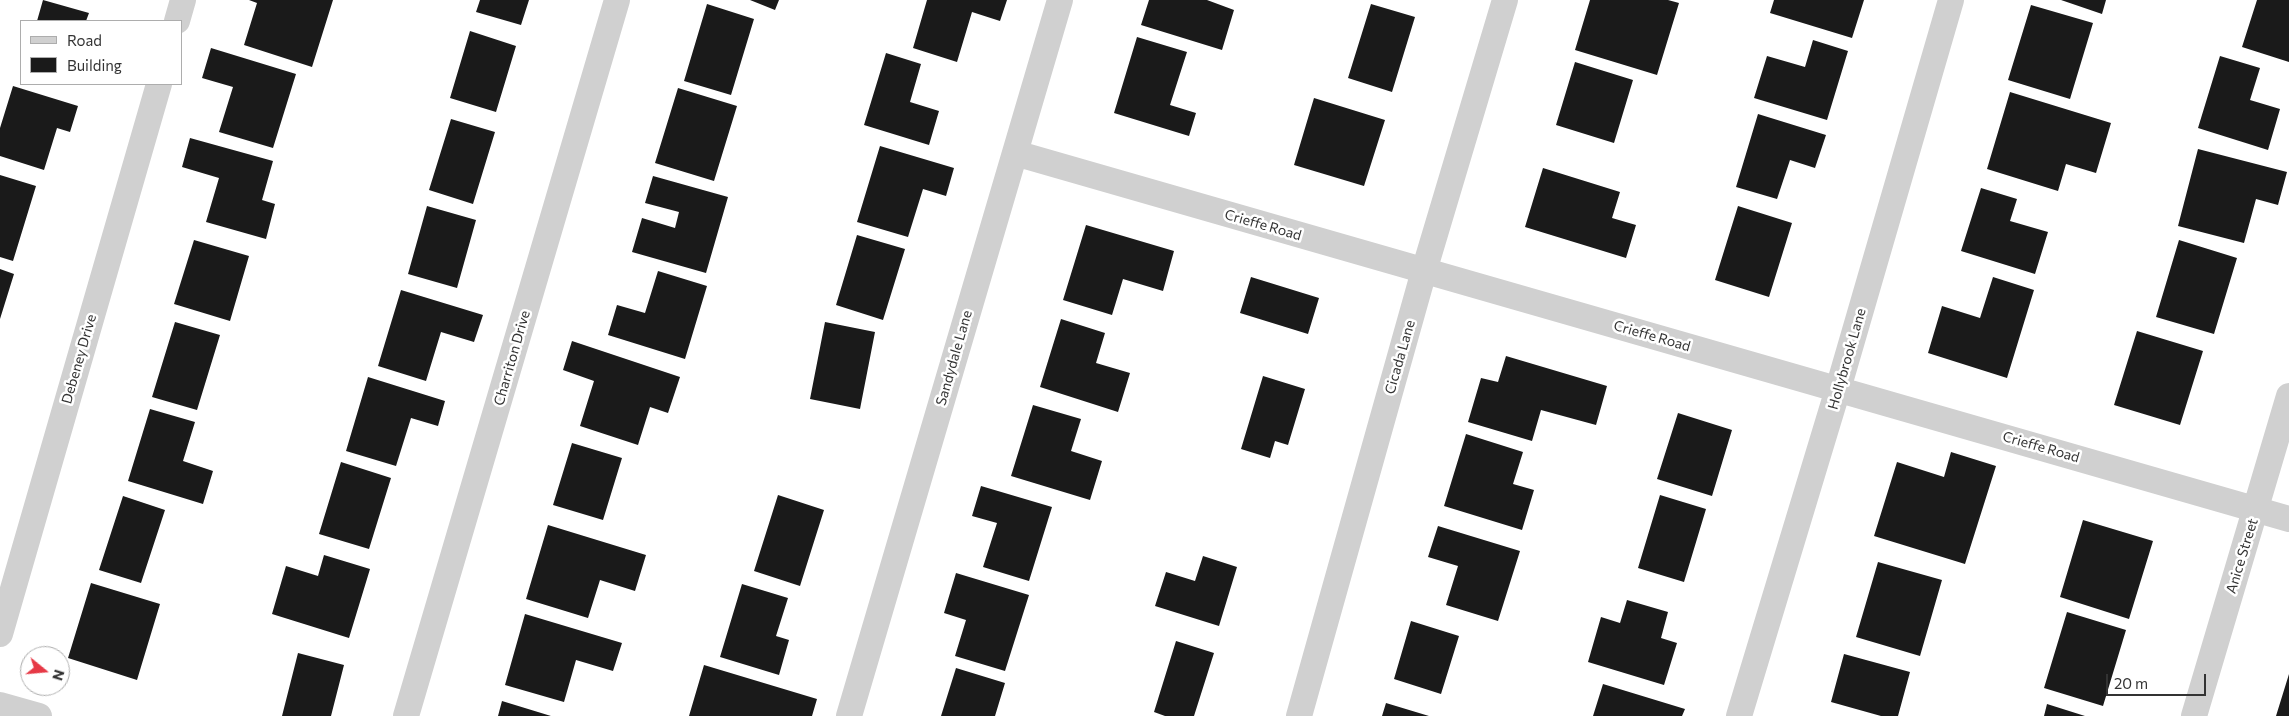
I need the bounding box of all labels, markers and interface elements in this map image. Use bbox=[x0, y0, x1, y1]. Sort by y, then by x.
legend bbox=[20, 20, 182, 85]
text: Road bbox=[67, 31, 102, 49]
text: Building bbox=[67, 56, 122, 74]
street label: Crieffe Road bbox=[1223, 206, 1303, 244]
street label: Hollybrook Lane bbox=[1825, 306, 1869, 412]
street label: Charriton Drive bbox=[490, 308, 534, 408]
street label: Sandydale Lane bbox=[932, 308, 976, 408]
street label: Debeney Drive bbox=[58, 312, 100, 406]
street label: Crieffe Road bbox=[1612, 317, 1692, 355]
street label: Cicada Lane bbox=[1381, 318, 1419, 396]
street label: Crieffe Road bbox=[2001, 428, 2081, 466]
street label: Anice Street bbox=[2223, 516, 2261, 596]
north arrow bbox=[20, 646, 70, 696]
scale bar bbox=[2109, 664, 2209, 696]
text: N bbox=[49, 668, 69, 683]
text: 20 m bbox=[2114, 674, 2148, 692]

